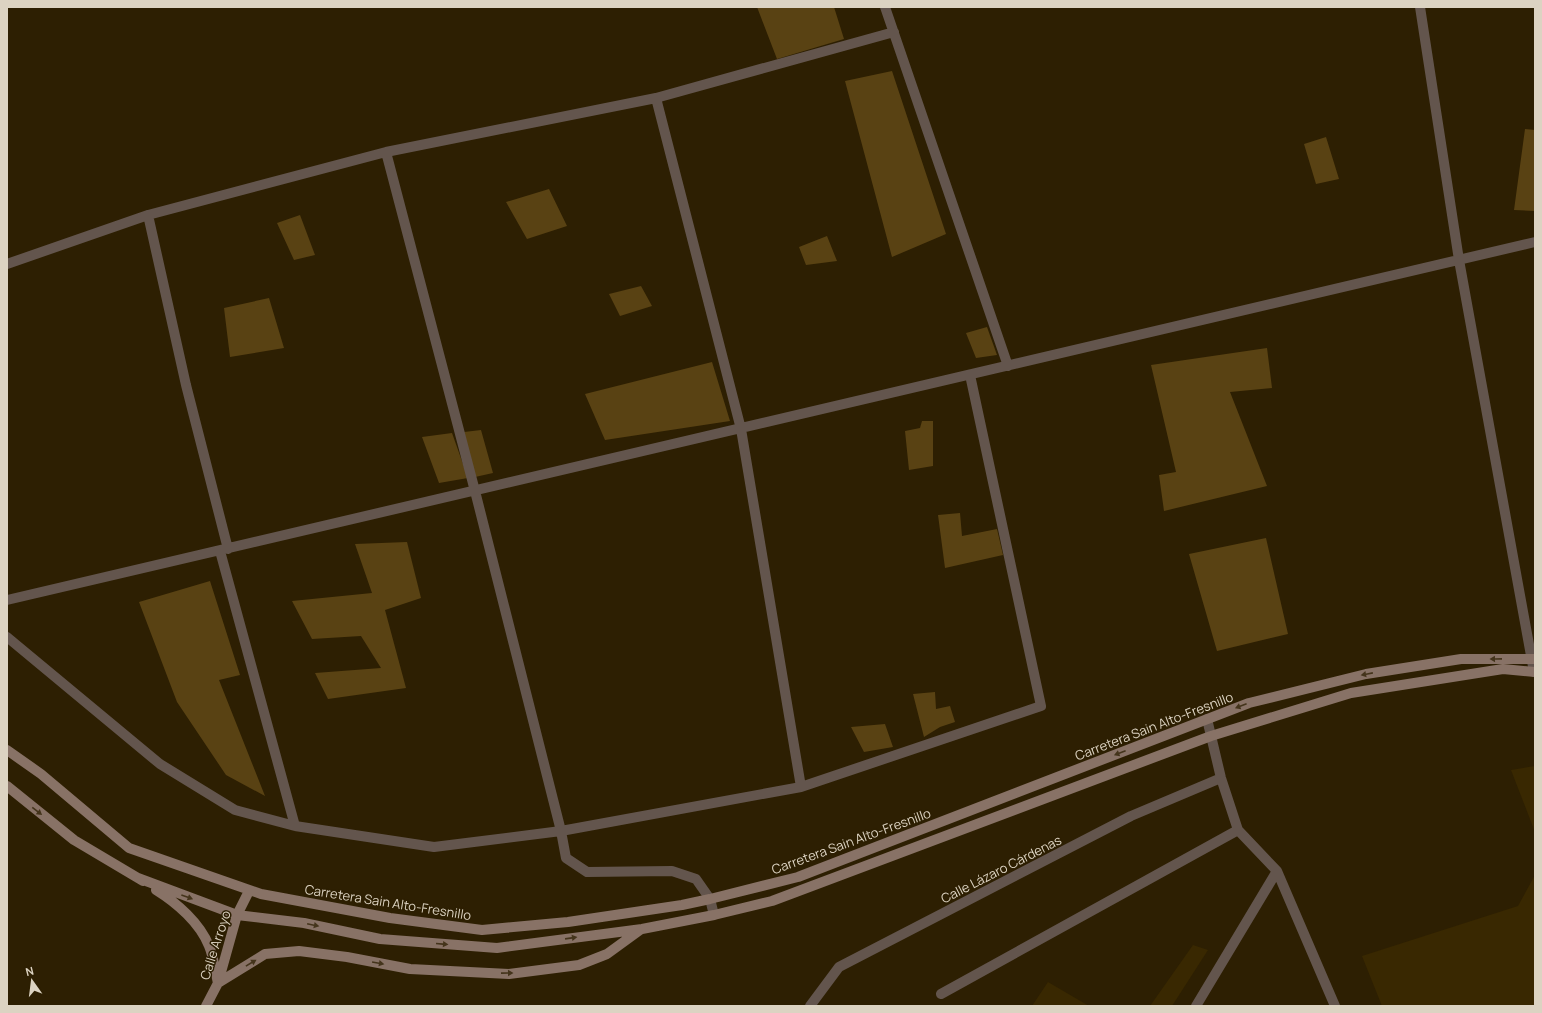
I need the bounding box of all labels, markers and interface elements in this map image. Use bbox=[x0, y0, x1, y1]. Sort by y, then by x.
one-way arrow bbox=[1489, 656, 1502, 662]
one-way arrow bbox=[1361, 671, 1373, 677]
street label: Carretera Sain Alto-Fresnillo bbox=[1072, 687, 1236, 765]
one-way arrow bbox=[1235, 703, 1247, 709]
one-way arrow bbox=[1113, 750, 1125, 756]
street label: Carretera Sain Alto-Fresnillo bbox=[769, 804, 933, 878]
one-way arrow bbox=[32, 806, 43, 815]
street label: Calle Lázaro Cárdenas bbox=[938, 831, 1065, 907]
street label: Carretera Sain Alto-Fresnillo bbox=[304, 880, 473, 924]
one-way arrow bbox=[182, 894, 194, 900]
street label: Calle Arroyo bbox=[195, 908, 235, 982]
one-way arrow bbox=[307, 923, 320, 929]
one-way arrow bbox=[565, 935, 577, 941]
one-way arrow bbox=[436, 940, 448, 947]
one-way arrow bbox=[245, 959, 257, 966]
one-way arrow bbox=[372, 960, 384, 966]
north arrow bbox=[12, 961, 52, 1001]
text: N bbox=[24, 963, 35, 979]
one-way arrow bbox=[501, 970, 514, 976]

